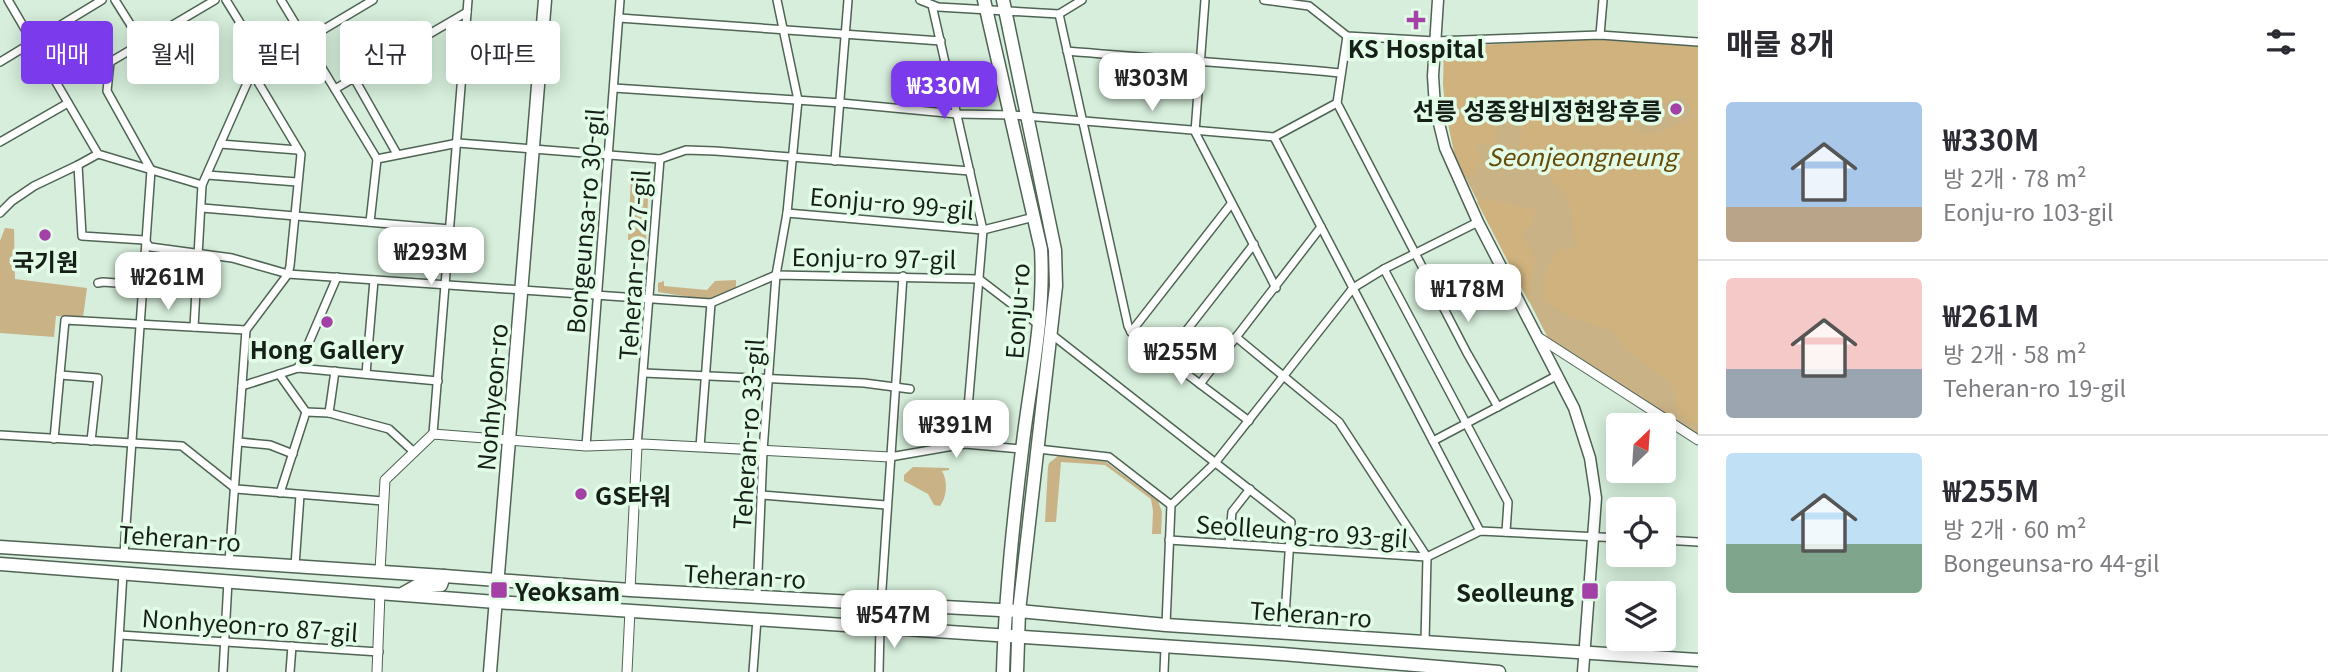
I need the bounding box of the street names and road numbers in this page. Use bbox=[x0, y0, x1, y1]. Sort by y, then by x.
street label: Bongeunsa-ro 30-gil bbox=[557, 107, 611, 335]
street label: Teheran-ro 27-gil bbox=[609, 169, 657, 361]
street label: Eonju-ro 99-gil bbox=[808, 177, 976, 227]
street label: Eonju-ro 97-gil bbox=[791, 238, 957, 276]
street label: Eonju-ro bbox=[995, 262, 1037, 360]
street label: Nonhyeon-ro bbox=[467, 322, 515, 472]
street label: Teheran-ro 33-gil bbox=[723, 338, 771, 530]
street label: Seolleung-ro 93-gil bbox=[1195, 505, 1409, 555]
street label: Teheran-ro bbox=[118, 515, 242, 559]
street label: Teheran-ro bbox=[683, 554, 807, 596]
street label: Teheran-ro bbox=[1249, 591, 1373, 635]
street label: Nonhyeon-ro 87-gil bbox=[141, 599, 359, 649]

